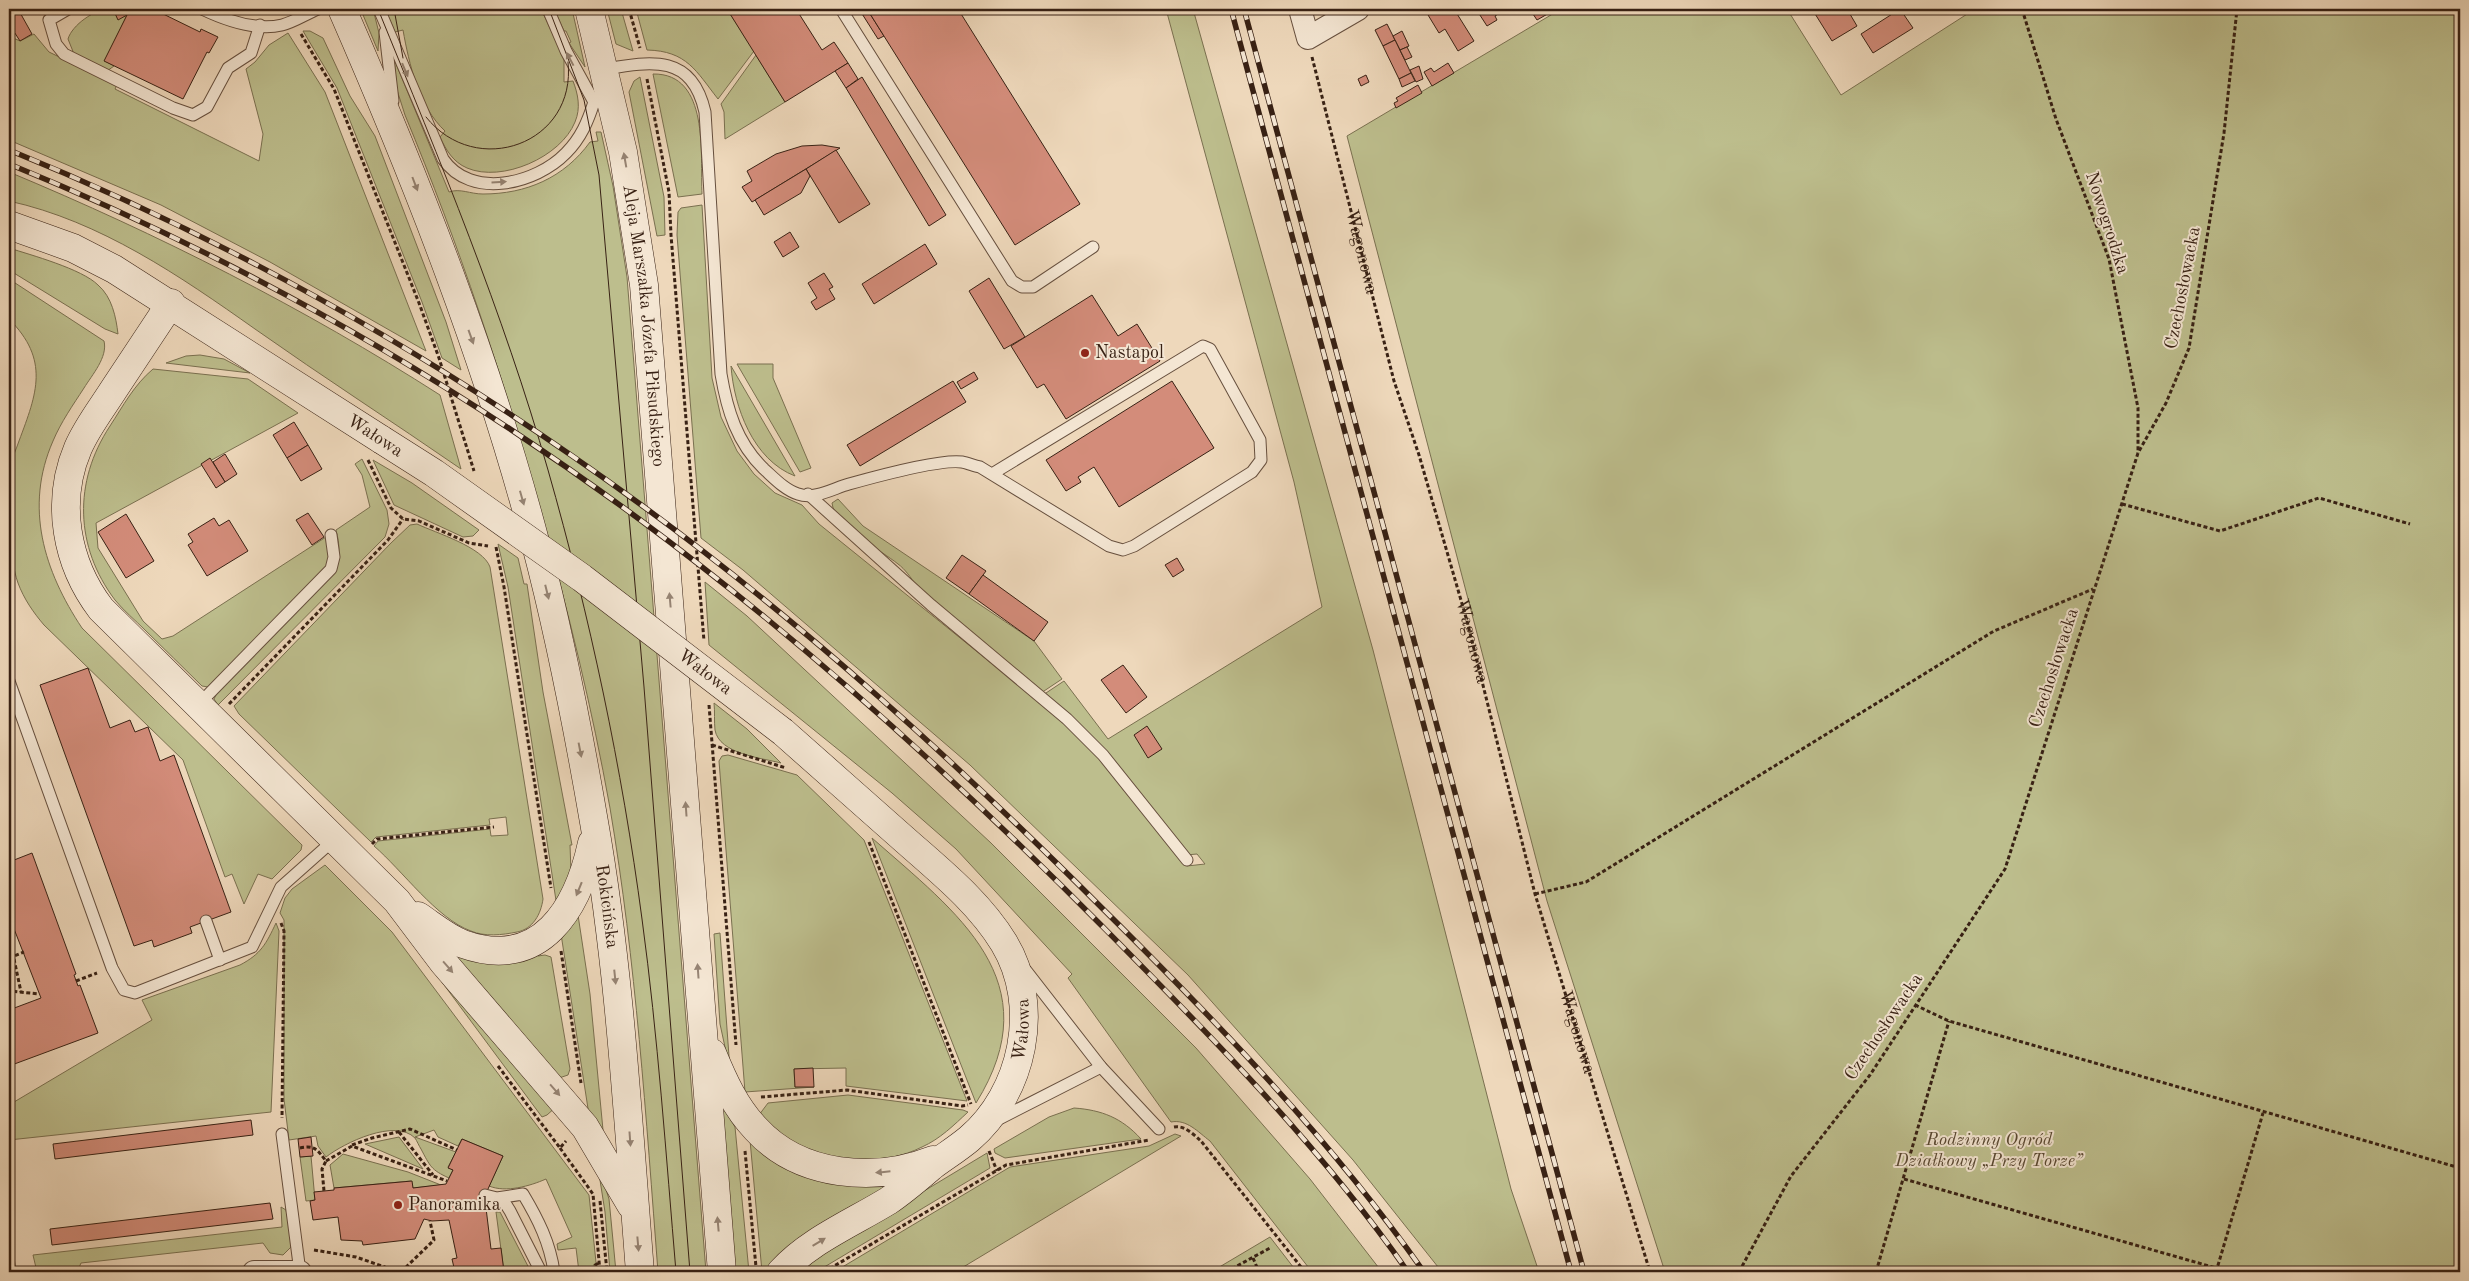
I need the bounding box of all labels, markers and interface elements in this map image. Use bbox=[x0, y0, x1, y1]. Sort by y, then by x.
one-way arrow bbox=[566, 53, 575, 66]
one-way arrow bbox=[401, 63, 409, 77]
one-way arrow bbox=[620, 152, 628, 168]
street label: Nowogrodzka bbox=[2082, 170, 2132, 276]
one-way arrow bbox=[411, 177, 419, 192]
one-way arrow bbox=[492, 178, 508, 186]
street label: Aleja Marszałka Józefa Piłsudskiego bbox=[619, 183, 667, 467]
street label: Wagonowa bbox=[1342, 208, 1381, 296]
street label: Czechosłowacka bbox=[2162, 225, 2204, 351]
one-way arrow bbox=[467, 330, 475, 345]
place label: Nastapol bbox=[1095, 344, 1164, 362]
marker: Nastapol bbox=[1079, 347, 1091, 359]
street label: Wałowa bbox=[344, 411, 406, 461]
one-way arrow bbox=[519, 491, 527, 506]
one-way arrow bbox=[543, 584, 551, 599]
one-way arrow bbox=[666, 592, 674, 608]
street label: Wagonowa bbox=[1452, 597, 1491, 685]
street label: Czechosłowacka bbox=[2026, 606, 2082, 730]
street label: Wałowa bbox=[675, 646, 735, 698]
one-way arrow bbox=[577, 742, 585, 758]
one-way arrow bbox=[682, 801, 690, 817]
street label: Rokicińska bbox=[592, 863, 621, 949]
one-way arrow bbox=[574, 881, 582, 896]
one-way arrow bbox=[443, 960, 454, 973]
one-way arrow bbox=[694, 963, 702, 979]
one-way arrow bbox=[611, 969, 619, 985]
street label: Czechosłowacka bbox=[1842, 970, 1926, 1084]
street label: Wagonowa bbox=[1556, 988, 1598, 1076]
street label: Wałowa bbox=[1009, 998, 1033, 1063]
one-way arrow bbox=[549, 1083, 560, 1096]
one-way arrow bbox=[626, 1131, 634, 1147]
park label: Rodzinny Ogród Działkowy „Przy Torze” bbox=[1894, 1131, 2084, 1170]
one-way arrow bbox=[874, 1168, 890, 1176]
place label: Panoramika bbox=[408, 1196, 501, 1214]
marker: Panoramika bbox=[392, 1199, 404, 1211]
one-way arrow bbox=[714, 1215, 722, 1231]
one-way arrow bbox=[634, 1236, 642, 1252]
one-way arrow bbox=[813, 1238, 826, 1247]

